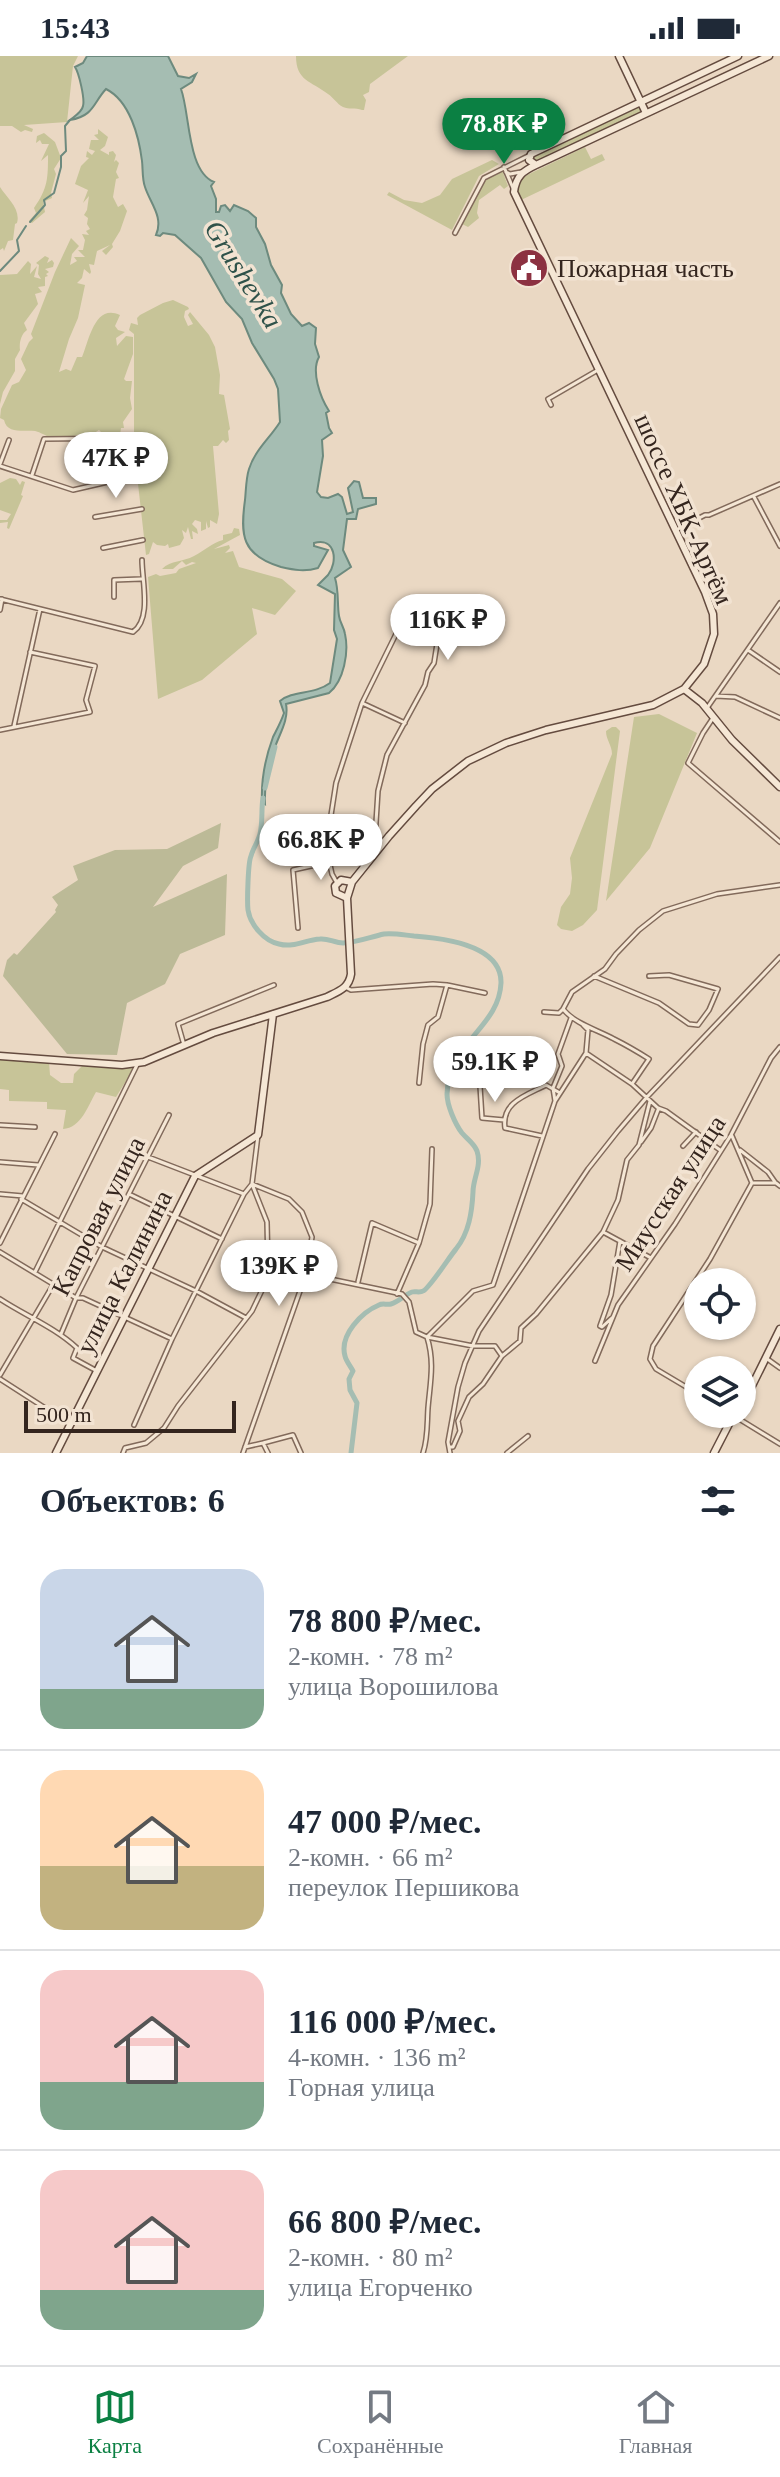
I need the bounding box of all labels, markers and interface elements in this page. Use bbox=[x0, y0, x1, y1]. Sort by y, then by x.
text: 15:43 bbox=[40, 11, 110, 44]
pin: 78.8K ₽ bbox=[430, 98, 578, 166]
text: 78.8K ₽ bbox=[460, 109, 548, 138]
water label: Grushevka bbox=[198, 215, 289, 334]
public building icon: Пожарная часть bbox=[508, 247, 550, 289]
place label: Пожарная часть bbox=[557, 254, 734, 283]
street label: шоссе ХБК-Артём bbox=[628, 409, 739, 609]
pin: 47K ₽ bbox=[60, 432, 172, 500]
text: 47K ₽ bbox=[82, 443, 150, 472]
pin: 116K ₽ bbox=[383, 594, 513, 662]
text: 116K ₽ bbox=[408, 605, 488, 634]
pin: 66.8K ₽ bbox=[247, 814, 395, 882]
text: 66.8K ₽ bbox=[277, 825, 365, 854]
pin: 59.1K ₽ bbox=[421, 1036, 569, 1104]
text: 59.1K ₽ bbox=[451, 1047, 539, 1076]
street label: Миусская улица bbox=[609, 1110, 732, 1276]
street label: Капровая улица bbox=[46, 1132, 151, 1300]
street label: улица Калинина bbox=[71, 1185, 178, 1359]
pin: 139K ₽ bbox=[214, 1240, 344, 1308]
text: 139K ₽ bbox=[239, 1251, 319, 1280]
map controls bbox=[684, 1268, 756, 1428]
button: locate bbox=[684, 1268, 756, 1340]
button: layers bbox=[684, 1356, 756, 1428]
scale bar bbox=[24, 1397, 236, 1433]
text: 500 m bbox=[36, 1402, 92, 1427]
icon: filters bbox=[696, 1479, 740, 1523]
text: Объектов: 6 bbox=[40, 1482, 225, 1519]
icon: home bbox=[104, 1601, 200, 1697]
text: 78 800 ₽/мес. bbox=[288, 1602, 482, 1639]
text: 2-комн. · 78 m² bbox=[288, 1642, 453, 1671]
text: улица Ворошилова bbox=[288, 1672, 498, 1701]
icon: home bbox=[104, 1802, 200, 1898]
text: 47 000 ₽/мес. bbox=[288, 1803, 482, 1840]
text: 2-комн. · 66 m² bbox=[288, 1843, 453, 1872]
text: переулок Першикова bbox=[288, 1873, 519, 1902]
icon: home bbox=[104, 2002, 200, 2098]
text: 116 000 ₽/мес. bbox=[288, 2003, 497, 2040]
text: 4-комн. · 136 m² bbox=[288, 2043, 466, 2072]
text: Горная улица bbox=[288, 2073, 435, 2102]
icon: home bbox=[104, 2202, 200, 2298]
text: 66 800 ₽/мес. bbox=[288, 2203, 482, 2240]
text: 2-комн. · 80 m² bbox=[288, 2243, 453, 2272]
text: улица Егорченко bbox=[288, 2273, 473, 2302]
tab: Карта bbox=[88, 2385, 142, 2459]
tab: Сохранённые bbox=[317, 2385, 444, 2459]
tab: Главная bbox=[619, 2385, 692, 2459]

